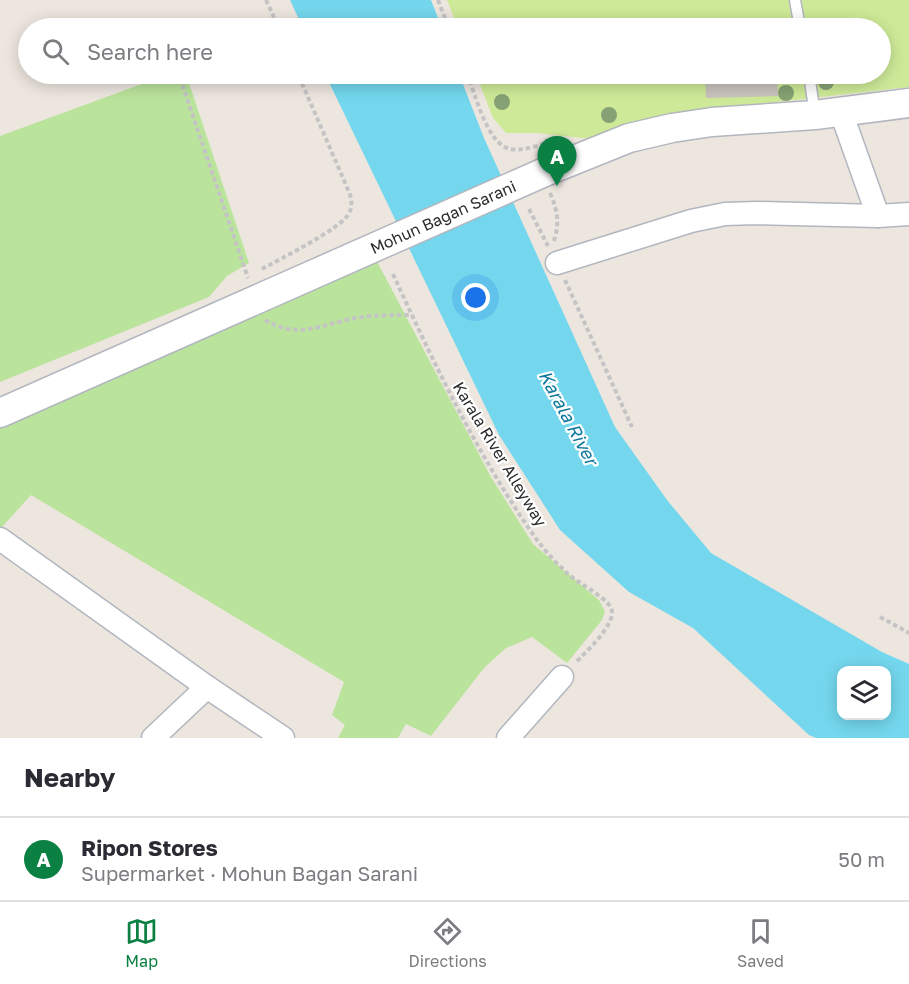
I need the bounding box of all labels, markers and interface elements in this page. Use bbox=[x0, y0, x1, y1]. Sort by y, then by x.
search box bbox=[18, 18, 891, 84]
icon: search bbox=[39, 35, 72, 68]
text: Search here bbox=[87, 38, 213, 65]
pin: A bbox=[538, 136, 576, 186]
street label: Mohun Bagan Sarani bbox=[367, 176, 519, 258]
your location bbox=[461, 283, 490, 312]
water label: Karala River bbox=[535, 366, 604, 471]
street label: Karala River Alleyway bbox=[449, 378, 551, 530]
map controls bbox=[837, 666, 891, 720]
button: layers bbox=[837, 666, 891, 720]
text: Nearby bbox=[24, 762, 115, 793]
text: Ripon Stores bbox=[81, 834, 218, 861]
text: A bbox=[36, 847, 51, 871]
text: 50 m bbox=[838, 847, 885, 871]
text: Supermarket · Mohun Bagan Sarani bbox=[81, 861, 418, 885]
tab: Map bbox=[125, 915, 158, 971]
tab: Directions bbox=[409, 915, 487, 971]
tab: Saved bbox=[737, 915, 784, 971]

